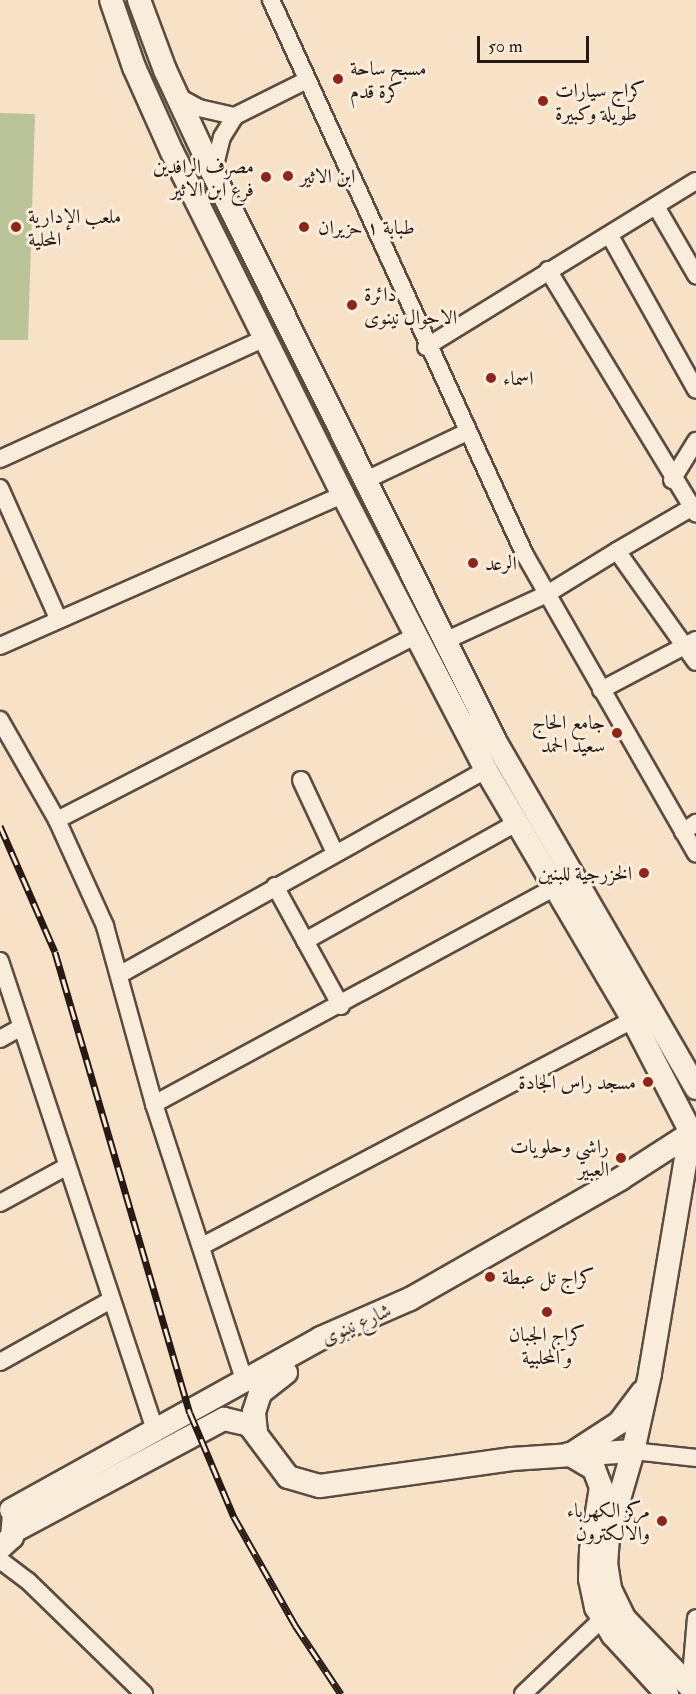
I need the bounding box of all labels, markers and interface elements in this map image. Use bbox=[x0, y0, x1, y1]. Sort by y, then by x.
scale bar bbox=[480, 24, 592, 62]
text: 50 m bbox=[488, 35, 523, 58]
place label: مسبح ساحة كرة قدم bbox=[350, 56, 427, 103]
marker: مسبح ساحة كرة قدم bbox=[331, 72, 345, 86]
place label: كراج سيارات طويلة وكبيرة bbox=[555, 78, 645, 125]
marker: كراج سيارات طويلة وكبيرة bbox=[536, 94, 550, 108]
place label: مصرف الرافدين فرع ابن الاثير bbox=[153, 154, 254, 201]
place label: ابن الاثير bbox=[300, 164, 355, 188]
marker: ابن الاثير bbox=[281, 169, 295, 183]
marker: مصرف الرافدين فرع ابن الاثير bbox=[259, 170, 273, 184]
place label: ملعب الإدارية المحلية bbox=[28, 204, 121, 251]
place label: طبابة ١ حزيران bbox=[318, 215, 415, 239]
marker: طبابة ١ حزيران bbox=[295, 218, 313, 236]
marker: ملعب الإدارية المحلية bbox=[9, 220, 23, 234]
place label: دائرة الاحوال نينوى bbox=[364, 282, 457, 329]
marker: دائرة الاحوال نينوى bbox=[345, 298, 359, 312]
place label: اسماء bbox=[503, 366, 533, 390]
marker: اسماء bbox=[484, 371, 498, 385]
place label: الرعد bbox=[485, 551, 517, 575]
marker: الرعد bbox=[466, 556, 480, 570]
place label: جامع الحاج سعيد الحمد bbox=[532, 710, 605, 757]
marker: جامع الحاج سعيد الحمد bbox=[610, 726, 624, 740]
place label: الخزرجية للبنين bbox=[538, 861, 632, 885]
marker: الخزرجية للبنين bbox=[637, 866, 651, 880]
place label: مسجد راس الجادة bbox=[518, 1070, 636, 1094]
marker: مسجد راس الجادة bbox=[641, 1075, 655, 1089]
place label: راشي وحلويات العبير bbox=[510, 1134, 609, 1181]
marker: راشي وحلويات العبير bbox=[614, 1151, 628, 1165]
place label: كراج تل عبطة bbox=[502, 1265, 595, 1289]
marker: كراج تل عبطة bbox=[483, 1270, 497, 1284]
street label: شارع نينوى bbox=[317, 1298, 395, 1350]
marker: كراج الجبان و المحلبية bbox=[540, 1305, 554, 1319]
place label: كراج الجبان و المحلبية bbox=[509, 1322, 585, 1369]
place label: مركز الكهرباء والالكترون bbox=[567, 1498, 650, 1545]
marker: مركز الكهرباء والالكترون bbox=[655, 1514, 669, 1528]

